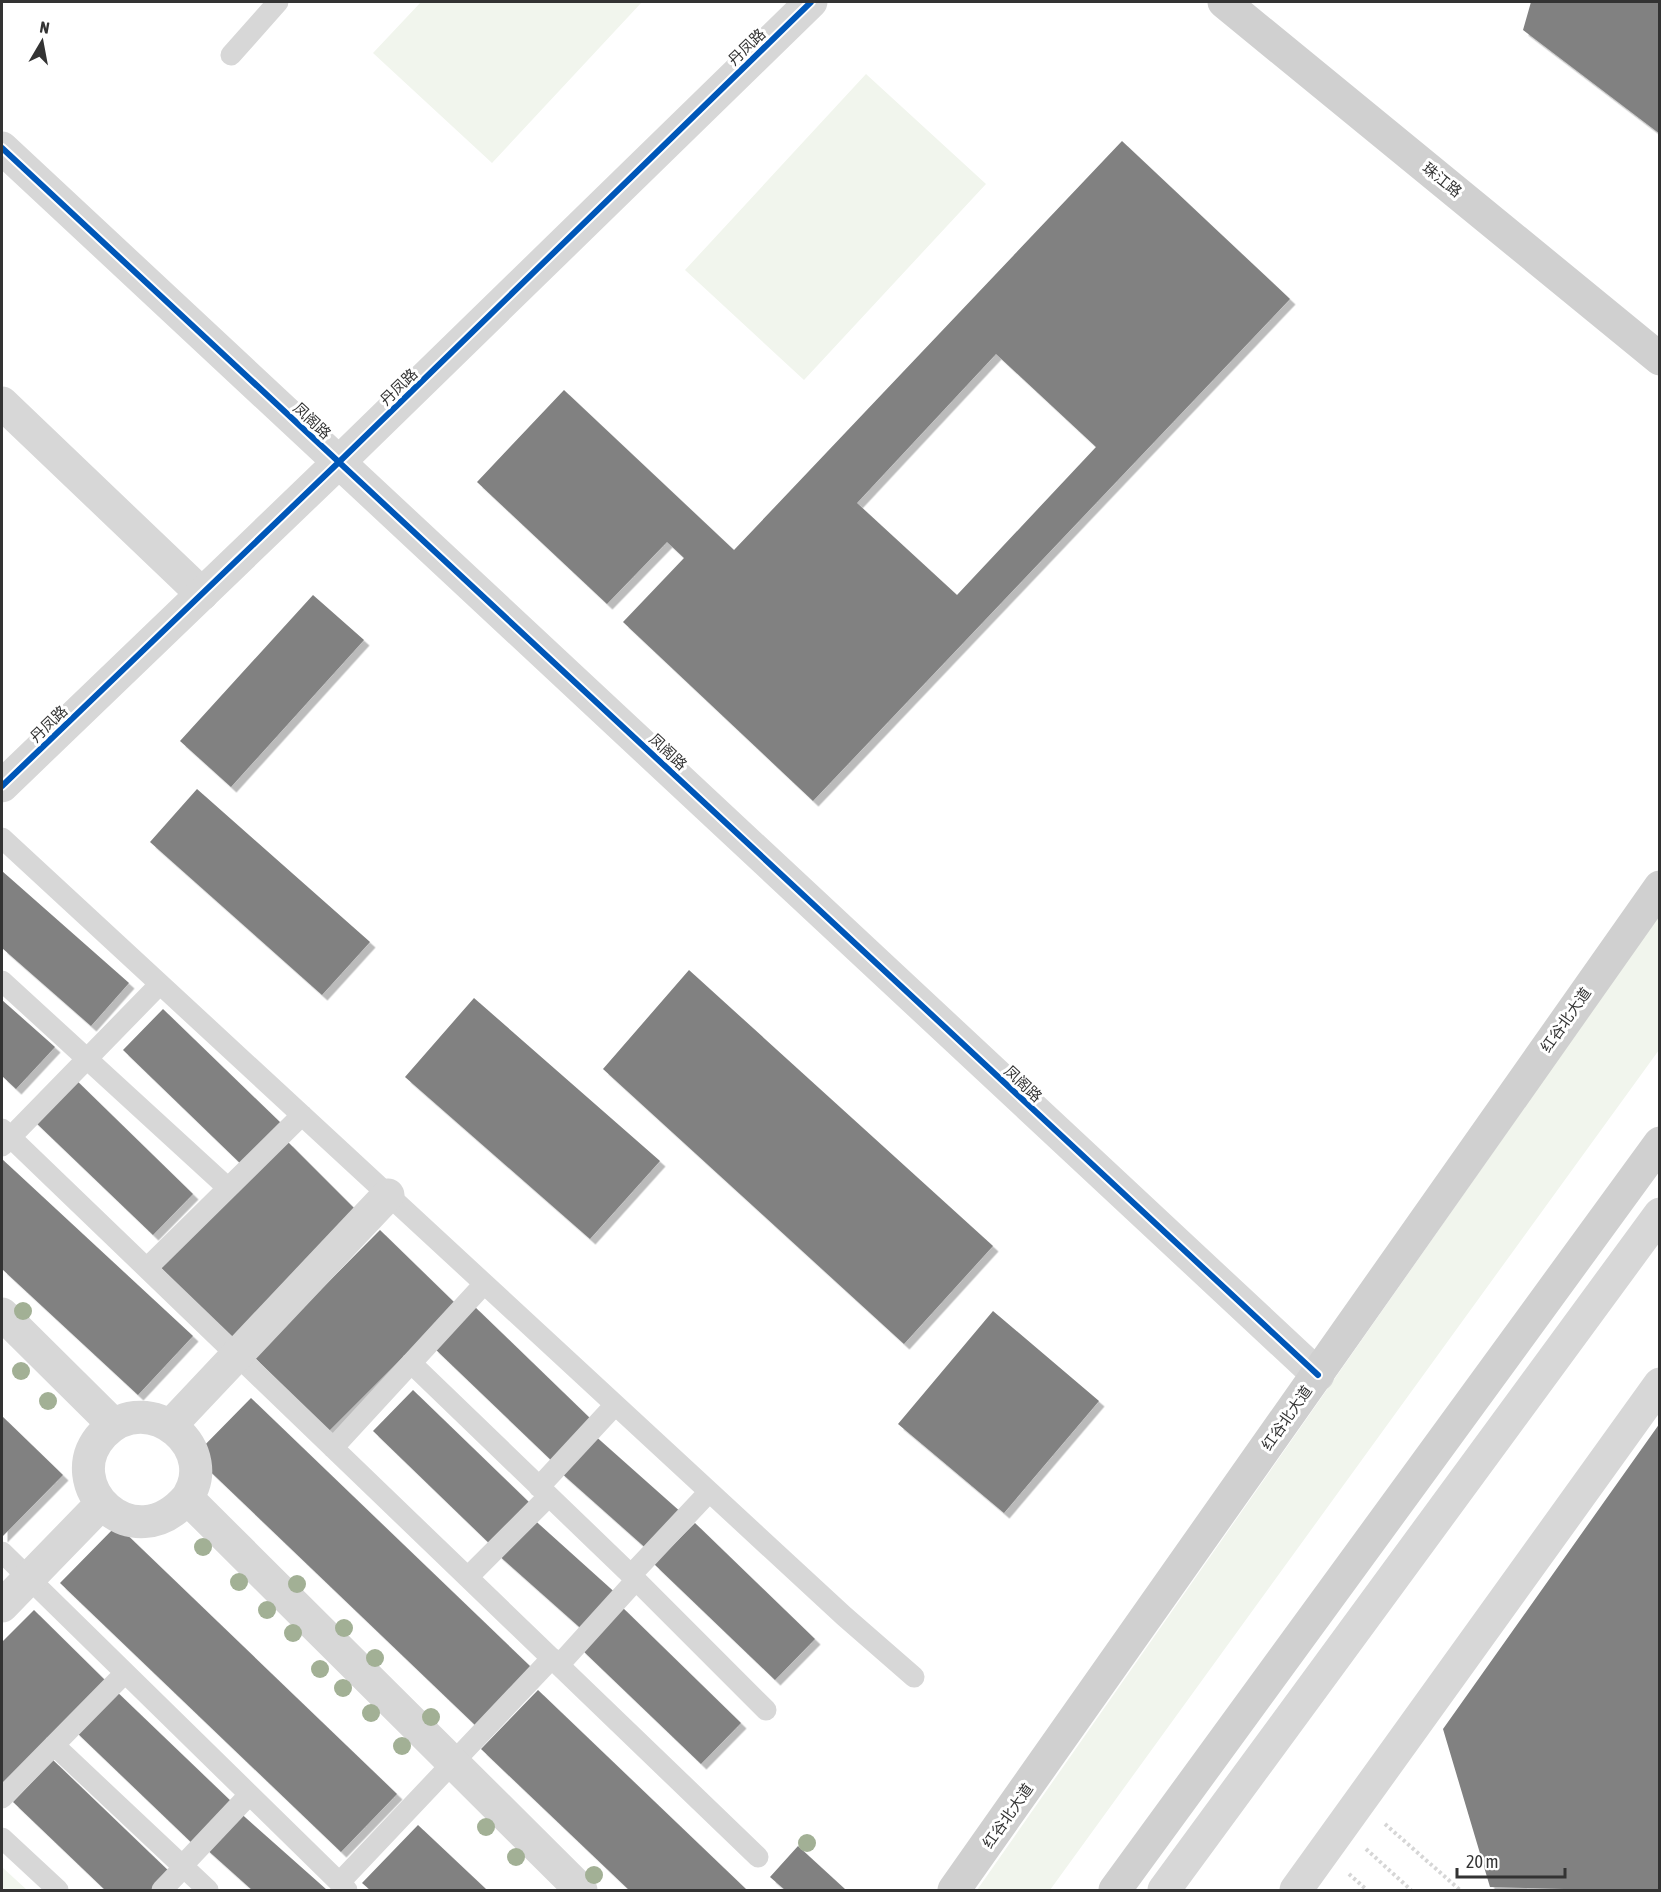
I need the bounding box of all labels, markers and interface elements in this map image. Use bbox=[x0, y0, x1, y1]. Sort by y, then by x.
north arrow bbox=[12, 12, 72, 72]
text: N bbox=[38, 18, 51, 37]
street label: 丹凤路 bbox=[725, 25, 769, 68]
street label: 珠江路 bbox=[1419, 159, 1465, 200]
street label: 丹凤路 bbox=[377, 365, 421, 408]
street label: 凤阁路 bbox=[290, 399, 335, 442]
street label: 丹凤路 bbox=[27, 702, 71, 745]
street label: 凤阁路 bbox=[646, 730, 691, 773]
street label: 红谷北大道 bbox=[1537, 984, 1594, 1055]
street label: 凤阁路 bbox=[1001, 1062, 1046, 1105]
street label: 红谷北大道 bbox=[1258, 1382, 1315, 1453]
street label: 红谷北大道 bbox=[979, 1780, 1036, 1851]
scale bar bbox=[1457, 1841, 1565, 1879]
text: 20 m bbox=[1466, 1851, 1498, 1872]

